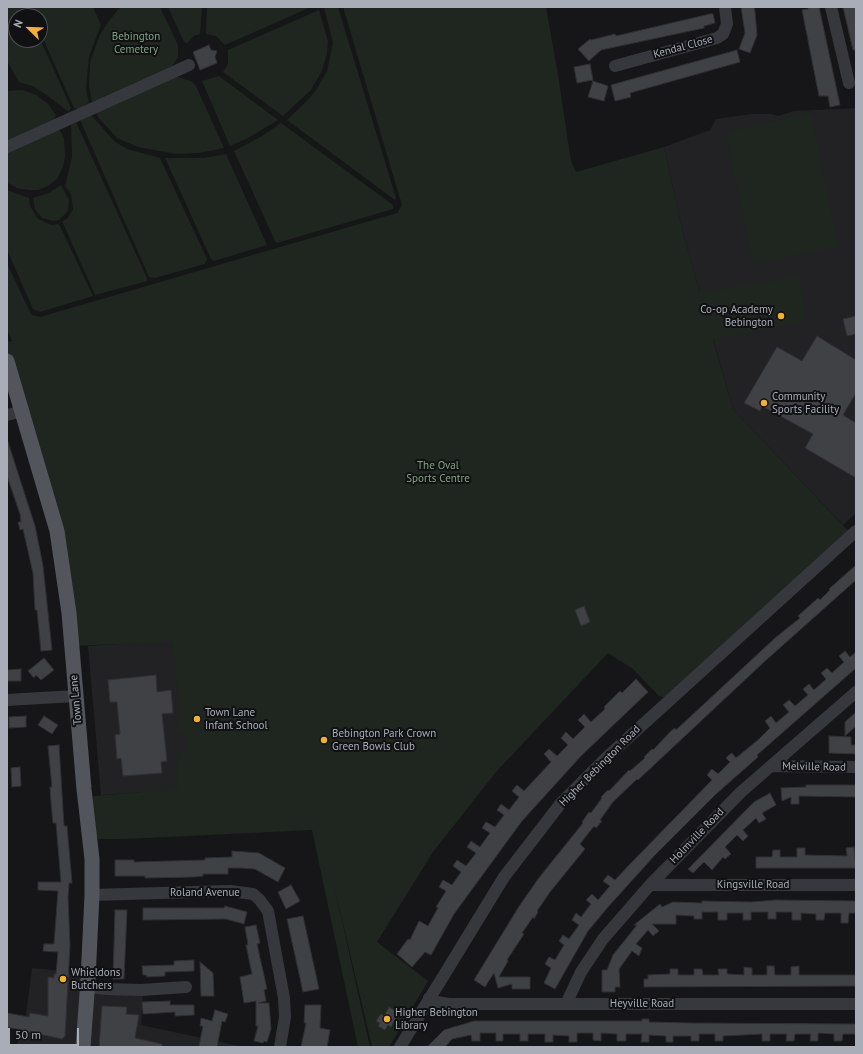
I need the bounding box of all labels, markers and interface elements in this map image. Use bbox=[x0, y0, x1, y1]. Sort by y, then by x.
north arrow bbox=[8, 8, 48, 48]
text: N bbox=[10, 18, 26, 30]
park label: Bebington Cemetery bbox=[112, 30, 160, 56]
street label: Kendal Close bbox=[652, 33, 714, 61]
place label: Co-op Academy Bebington bbox=[700, 303, 773, 329]
marker: Co-op Academy Bebington bbox=[776, 311, 786, 321]
place label: Community Sports Facility bbox=[772, 390, 839, 416]
marker: Community Sports Facility bbox=[759, 398, 769, 408]
park label: The Oval Sports Centre bbox=[406, 459, 470, 485]
street label: Town Lane bbox=[67, 675, 85, 725]
place label: Town Lane Infant School bbox=[205, 706, 268, 732]
marker: Town Lane Infant School bbox=[192, 714, 202, 724]
street label: Higher Bebington Road bbox=[557, 723, 643, 809]
place label: Bebington Park Crown Green Bowls Club bbox=[332, 727, 436, 753]
marker: Bebington Park Crown Green Bowls Club bbox=[319, 735, 329, 745]
street label: Melville Road bbox=[782, 760, 846, 774]
street label: Holmville Road bbox=[667, 806, 727, 866]
street label: Kingsville Road bbox=[717, 878, 789, 892]
street label: Roland Avenue bbox=[170, 886, 240, 900]
place label: Whieldons Butchers bbox=[71, 966, 120, 992]
marker: Whieldons Butchers bbox=[58, 974, 68, 984]
street label: Heyville Road bbox=[610, 997, 674, 1011]
place label: Higher Bebington Library bbox=[395, 1006, 478, 1032]
marker: Higher Bebington Library bbox=[382, 1014, 392, 1024]
scale bar bbox=[10, 1020, 81, 1046]
text: 50 m bbox=[15, 1027, 41, 1042]

